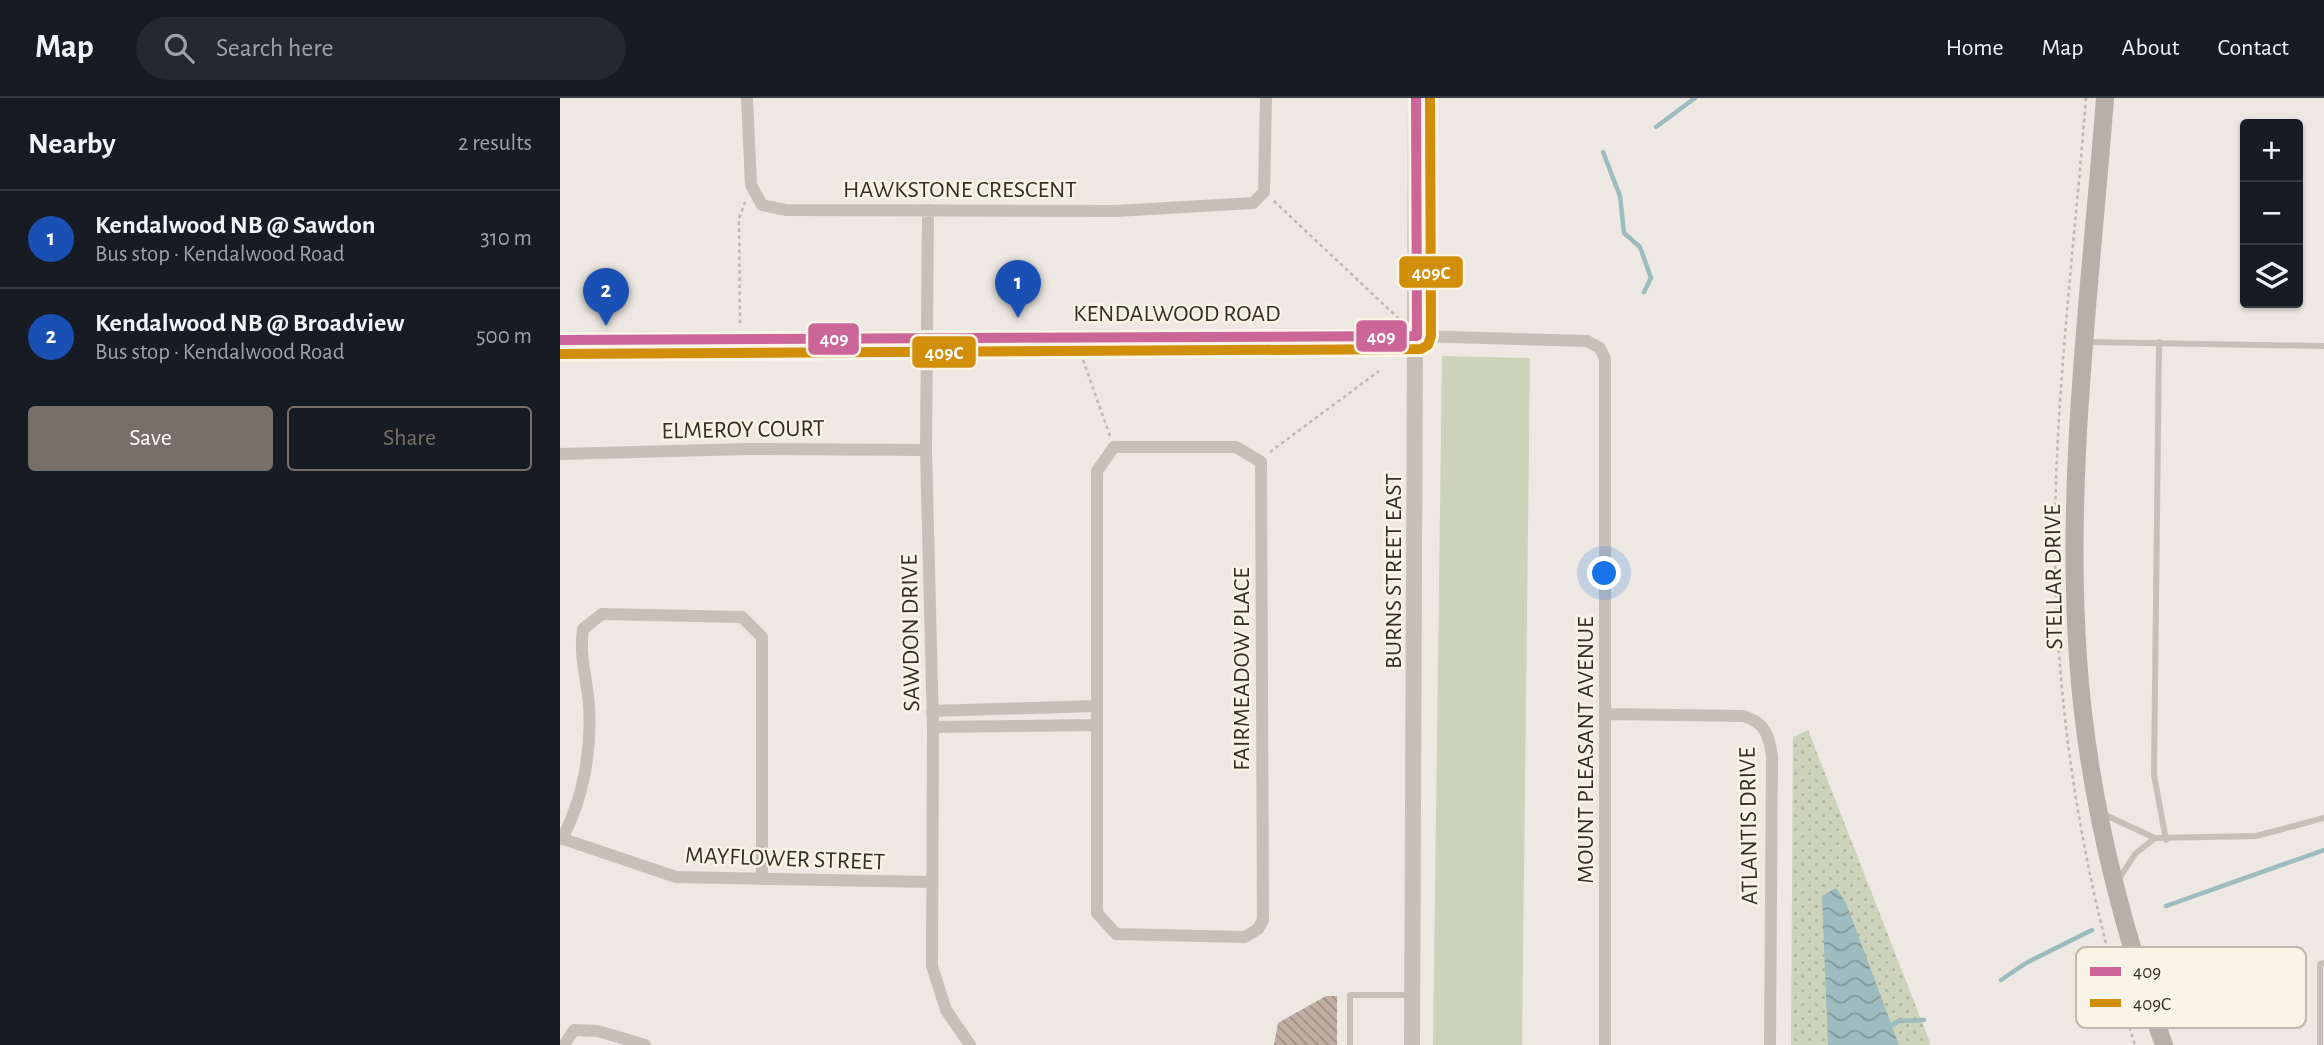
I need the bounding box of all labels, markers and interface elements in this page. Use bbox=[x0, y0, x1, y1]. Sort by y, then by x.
search box bbox=[136, 17, 626, 80]
icon: search bbox=[160, 29, 198, 67]
text: Map bbox=[35, 31, 94, 64]
text: Search here bbox=[216, 35, 334, 61]
text: Home bbox=[1946, 36, 2004, 60]
text: Map bbox=[2042, 36, 2084, 60]
text: About bbox=[2122, 36, 2179, 60]
text: Contact bbox=[2217, 36, 2289, 60]
map controls bbox=[2240, 119, 2303, 308]
button: + bbox=[2240, 119, 2303, 182]
text: Nearby bbox=[28, 129, 116, 159]
text: 2 results bbox=[458, 132, 532, 155]
street label: HAWKSTONE CRESCENT bbox=[843, 178, 1077, 202]
button: − bbox=[2240, 182, 2303, 245]
text: Kendalwood NB @ Sawdon bbox=[95, 212, 376, 238]
text: 1 bbox=[47, 227, 55, 250]
text: 310 m bbox=[480, 227, 532, 250]
text: Bus stop · Kendalwood Road bbox=[95, 243, 345, 266]
button: layers bbox=[2240, 245, 2303, 308]
line badge: 409C bbox=[1398, 255, 1464, 289]
pin: 1 bbox=[995, 260, 1041, 318]
text: 409C bbox=[1412, 264, 1450, 283]
pin: 2 bbox=[583, 268, 629, 326]
street label: KENDALWOOD ROAD bbox=[1073, 302, 1281, 326]
text: Kendalwood NB @ Broadview bbox=[95, 310, 404, 336]
line badge: 409 bbox=[1355, 319, 1408, 353]
line badge: 409 bbox=[807, 322, 860, 356]
text: 2 bbox=[46, 325, 56, 348]
text: 500 m bbox=[476, 325, 532, 348]
text: 409 bbox=[1367, 328, 1395, 347]
text: 409 bbox=[820, 330, 848, 349]
line badge: 409C bbox=[911, 335, 977, 369]
text: Bus stop · Kendalwood Road bbox=[95, 341, 345, 364]
text: 409C bbox=[925, 344, 963, 363]
button: Save bbox=[28, 406, 273, 471]
button: Share bbox=[287, 406, 532, 471]
street label: ELMEROY COURT bbox=[661, 417, 825, 443]
street label: BURNS STREET EAST bbox=[1382, 473, 1406, 669]
street label: STELLAR DRIVE bbox=[2041, 504, 2067, 650]
street label: SAWDON DRIVE bbox=[898, 554, 924, 712]
your location bbox=[1587, 556, 1621, 590]
street label: FAIRMEADOW PLACE bbox=[1230, 567, 1254, 771]
street label: MOUNT PLEASANT AVENUE bbox=[1574, 616, 1598, 884]
street label: ATLANTIS DRIVE bbox=[1736, 747, 1762, 905]
street label: MAYFLOWER STREET bbox=[685, 844, 886, 874]
legend bbox=[2076, 947, 2306, 1028]
text: 409 bbox=[2133, 963, 2161, 982]
text: 409C bbox=[2133, 995, 2171, 1014]

